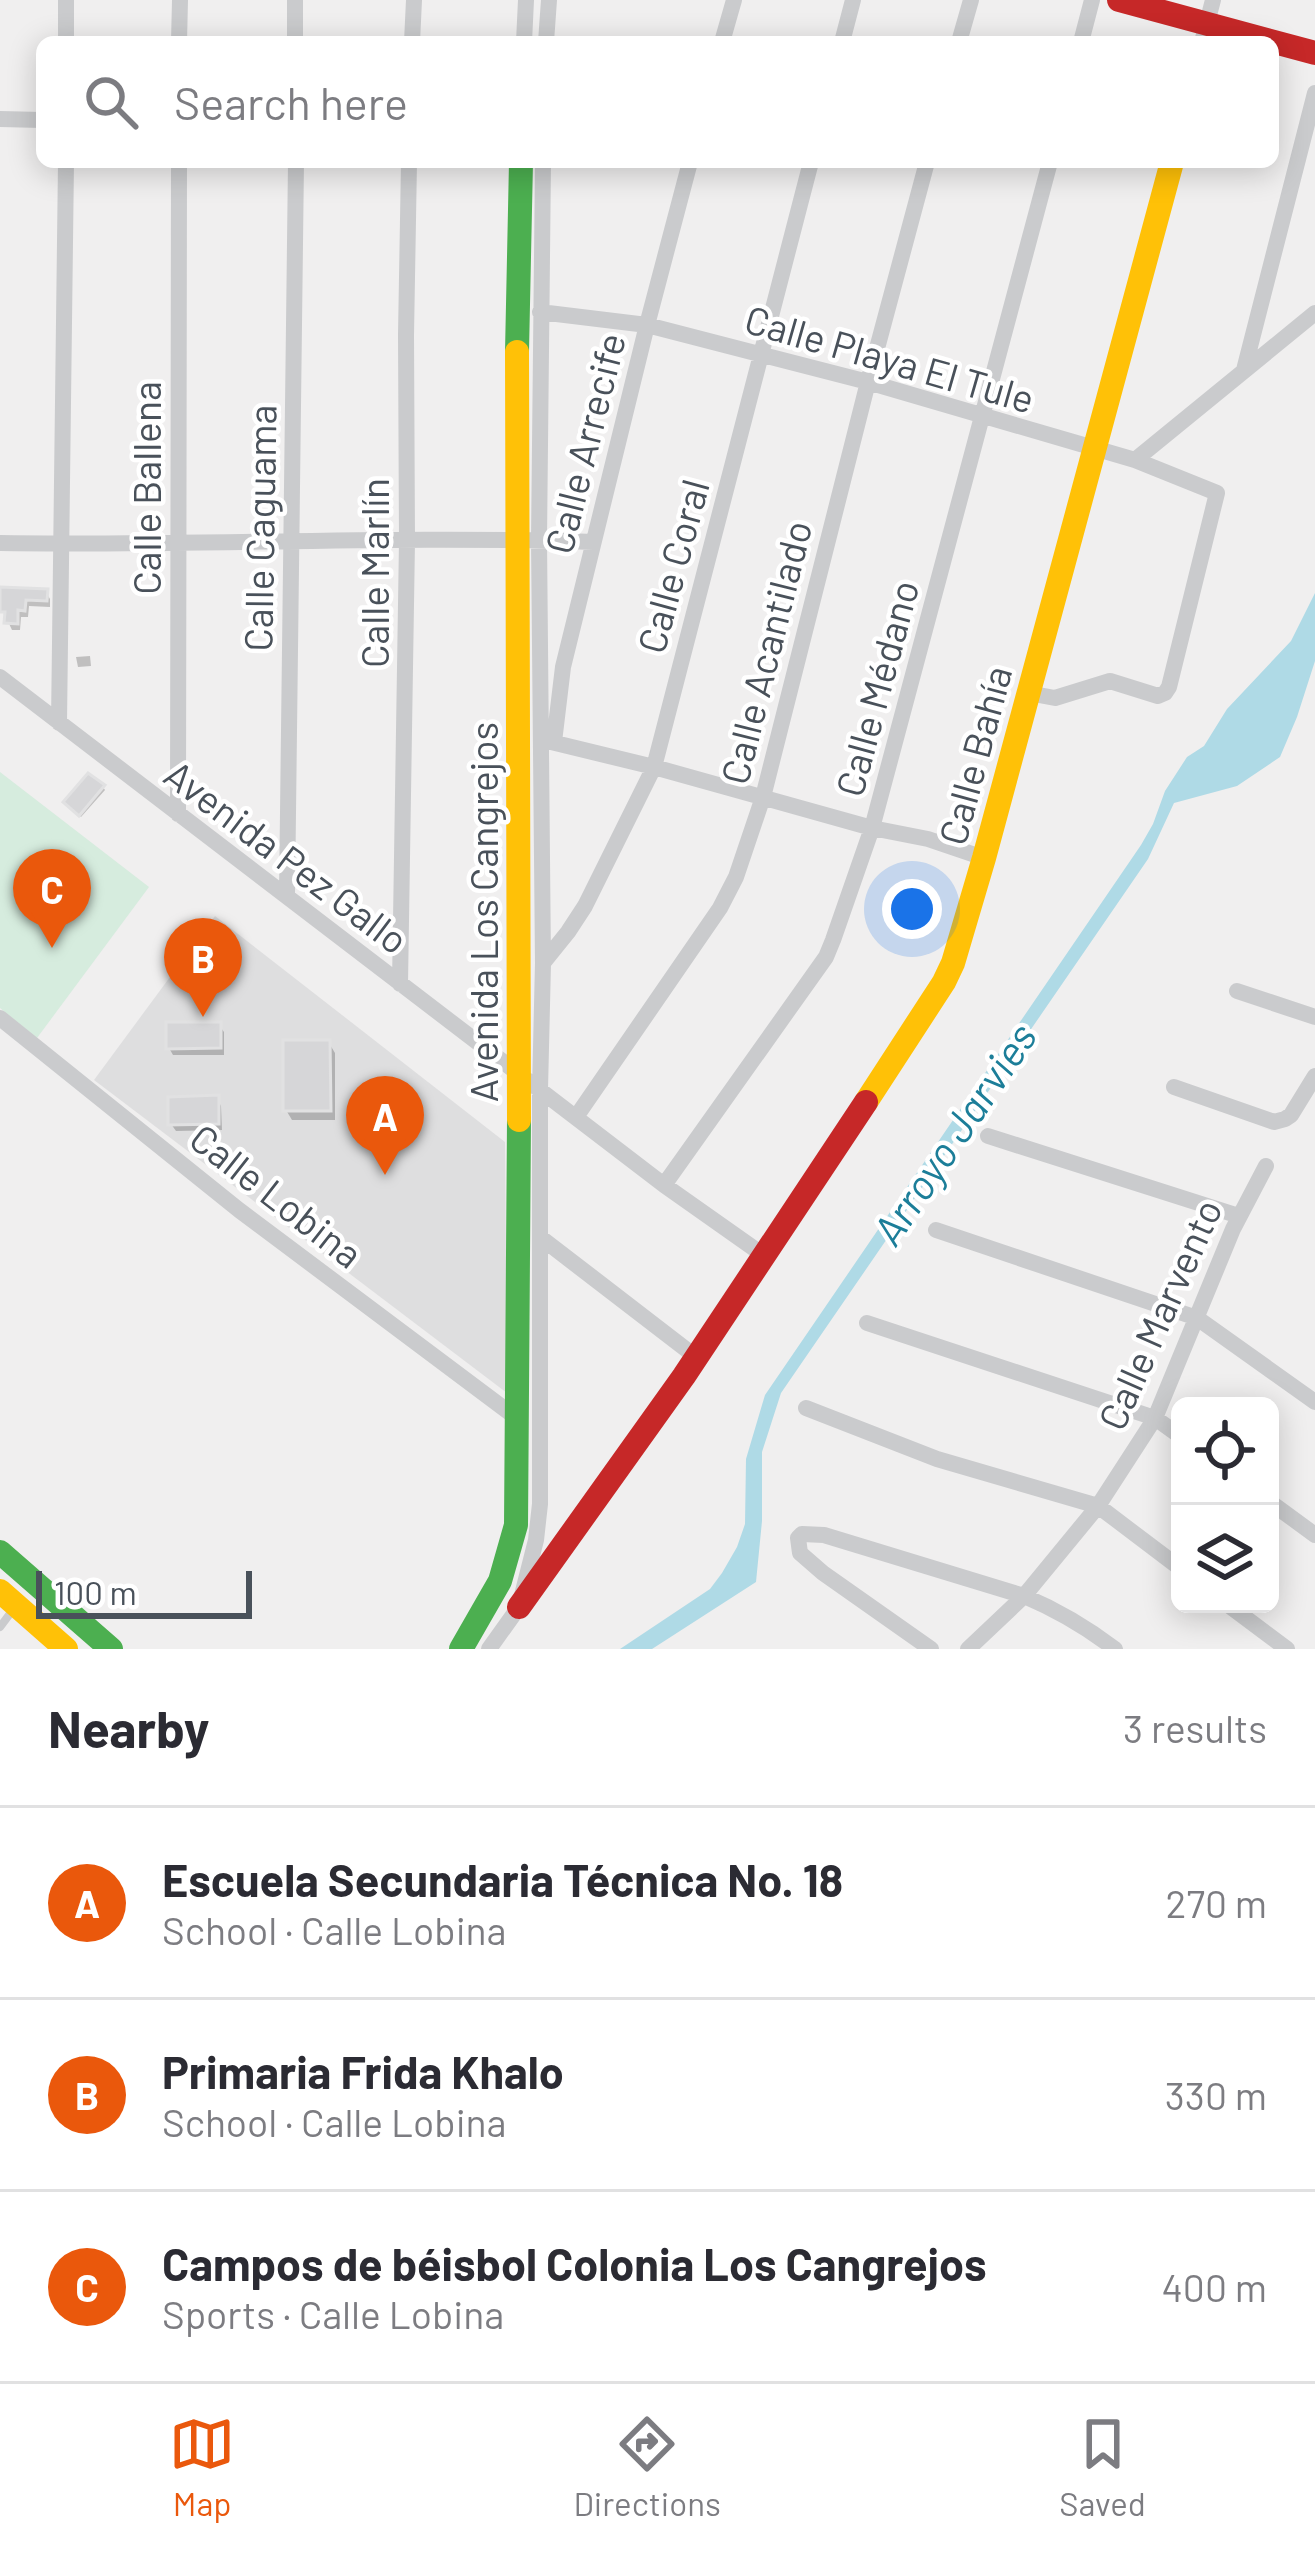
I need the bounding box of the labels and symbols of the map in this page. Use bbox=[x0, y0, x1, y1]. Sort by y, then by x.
street label: Calle Playa El Tule bbox=[740, 294, 1040, 422]
street label: Calle Arrecife bbox=[534, 328, 634, 558]
street label: Calle Ballena bbox=[122, 381, 169, 595]
street label: Calle Caguama bbox=[233, 404, 285, 652]
street label: Calle Coral bbox=[626, 474, 718, 658]
street label: Calle Marlín bbox=[350, 478, 397, 668]
street label: Calle Acantilado bbox=[710, 515, 820, 789]
street label: Calle Médano bbox=[825, 575, 927, 801]
street label: Calle Bahía bbox=[928, 660, 1020, 850]
street label: Avenida Los Cangrejos bbox=[459, 722, 506, 1102]
street label: Avenida Pez Gallo bbox=[156, 749, 418, 963]
pin: C bbox=[13, 849, 91, 948]
your location bbox=[882, 879, 942, 939]
pin: B bbox=[164, 918, 242, 1017]
water label: Arroyo Jarvies bbox=[861, 1013, 1046, 1254]
pin: A bbox=[346, 1076, 424, 1175]
street label: Calle Lobina bbox=[182, 1113, 372, 1277]
street label: Calle Marvento bbox=[1087, 1191, 1231, 1437]
scale bar bbox=[36, 1565, 252, 1618]

